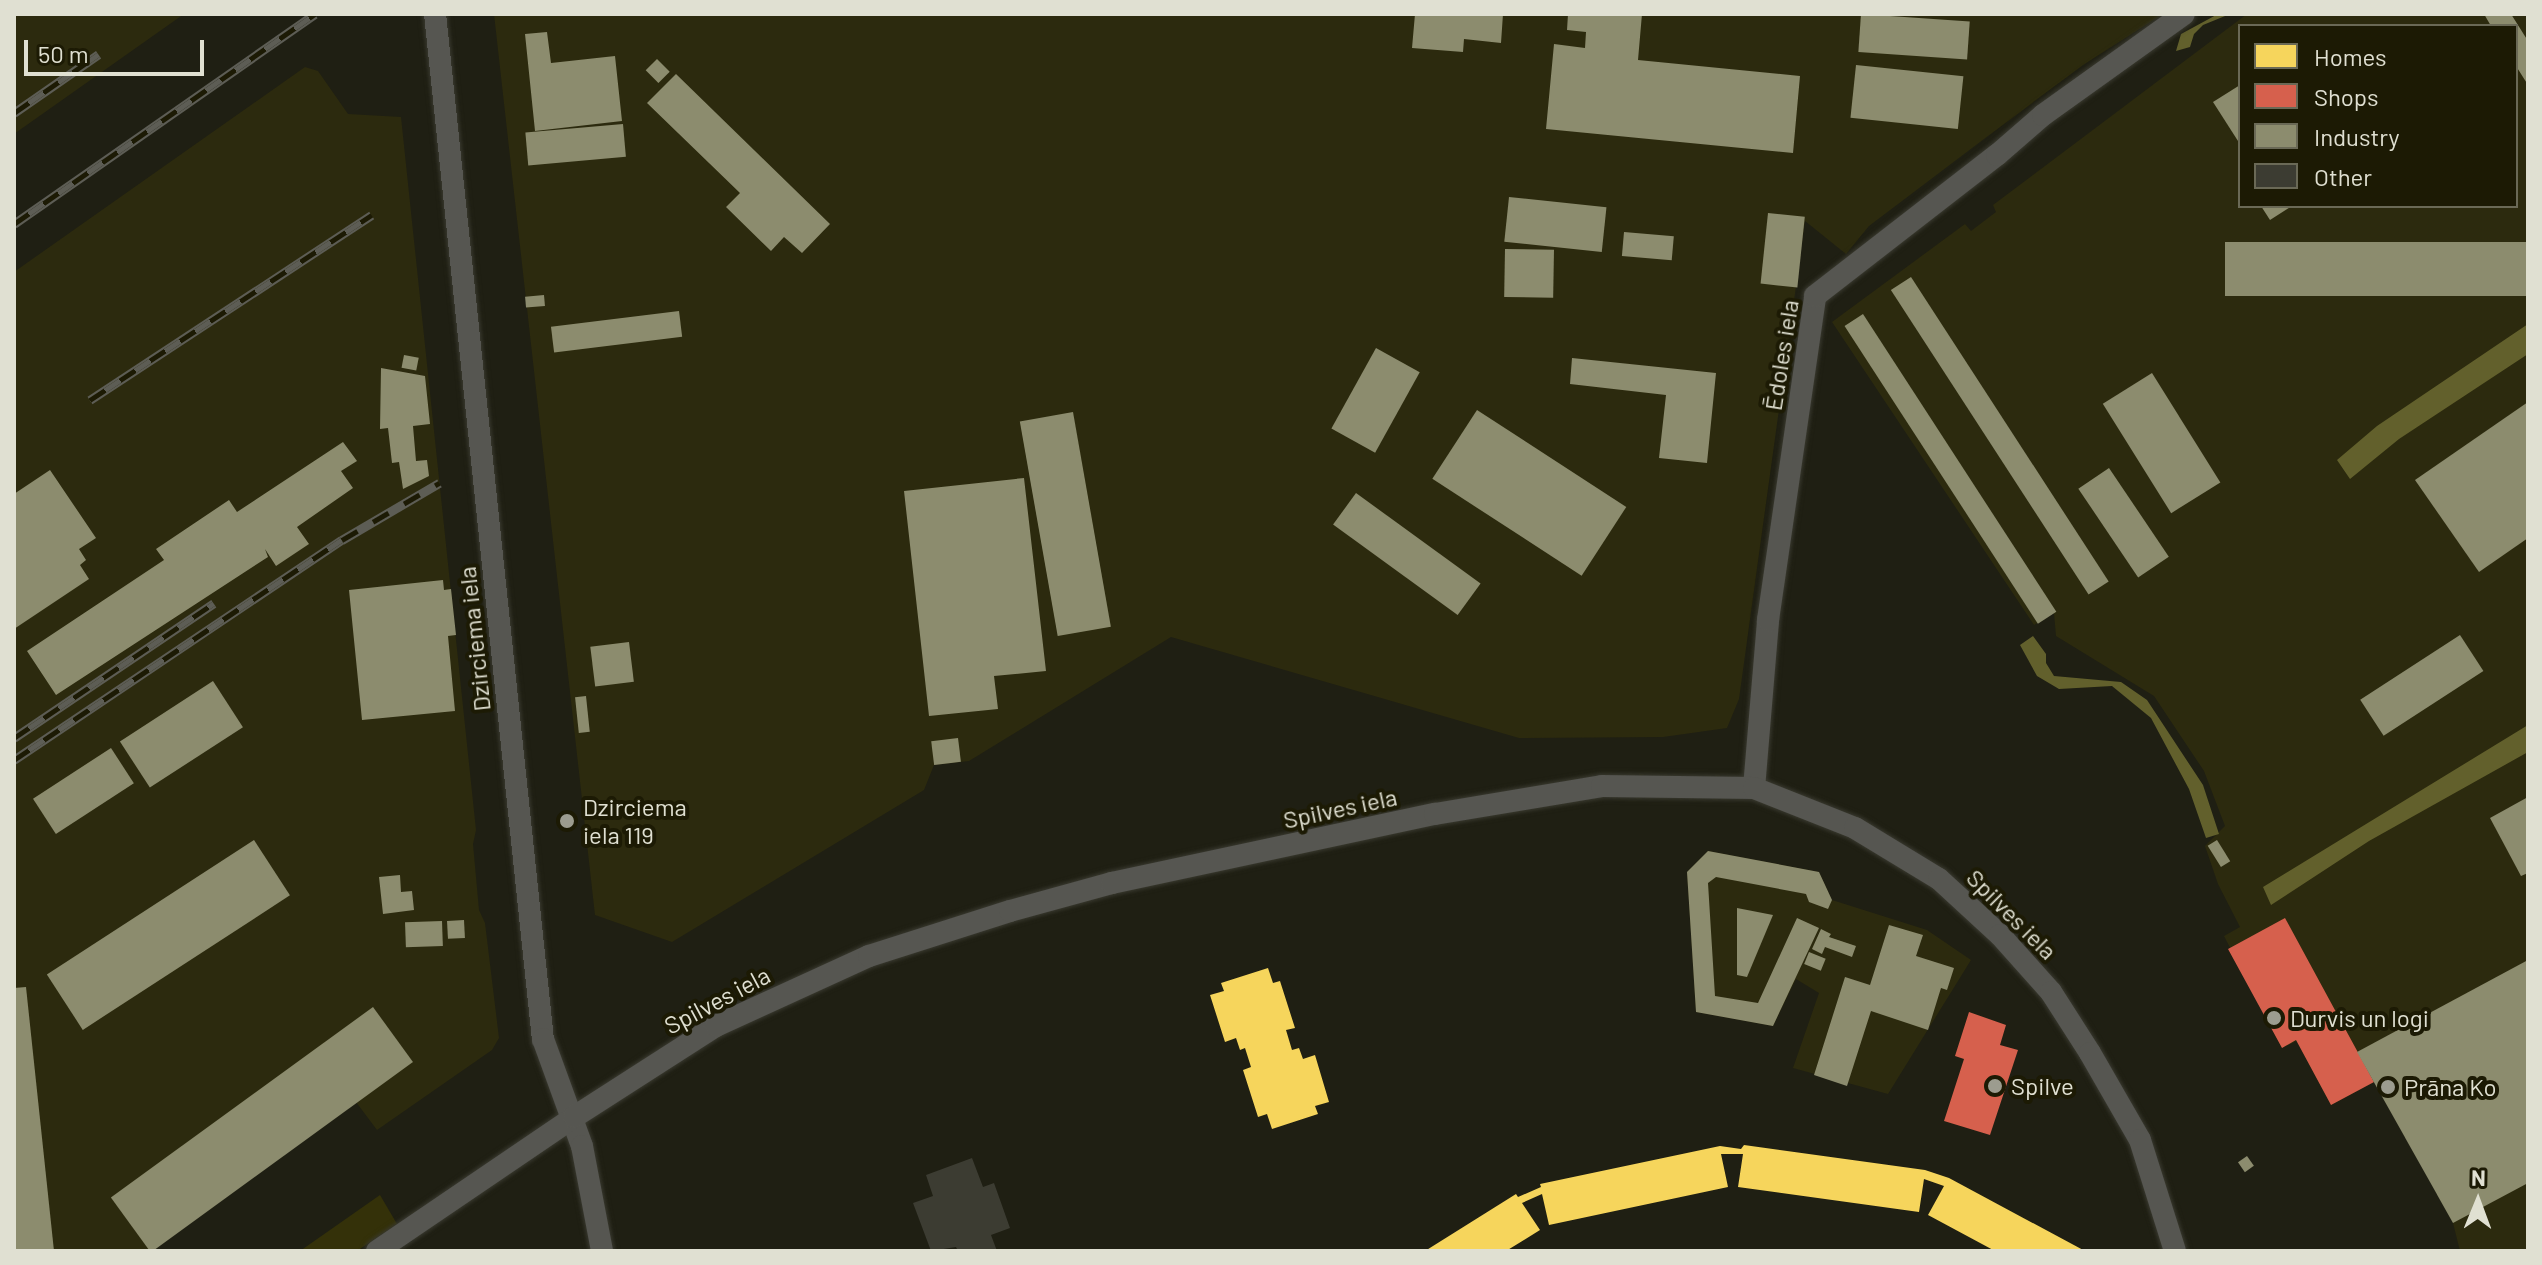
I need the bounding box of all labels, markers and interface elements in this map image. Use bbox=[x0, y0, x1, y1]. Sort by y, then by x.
scale bar bbox=[28, 24, 208, 74]
legend bbox=[2238, 24, 2518, 208]
text: 50 m bbox=[38, 39, 89, 68]
text: Homes bbox=[2314, 42, 2387, 71]
text: Shops bbox=[2314, 82, 2379, 111]
text: Industry bbox=[2314, 122, 2400, 151]
text: Other bbox=[2314, 162, 2372, 191]
street label: Ēdoles iela bbox=[1758, 298, 1804, 412]
street label: Dzirciema iela bbox=[452, 565, 496, 713]
street label: Spilves iela bbox=[1281, 782, 1399, 834]
place label: Dzirciema iela 119 bbox=[583, 793, 687, 849]
marker: Dzirciema iela 119 bbox=[558, 812, 576, 830]
street label: Spilves iela bbox=[1961, 863, 2063, 965]
street label: Spilves iela bbox=[659, 960, 775, 1040]
place label: Durvis un logi bbox=[2290, 1004, 2429, 1032]
marker: Durvis un logi bbox=[2265, 1009, 2283, 1027]
place label: Spilve bbox=[2011, 1072, 2074, 1100]
place label: Prāna Ko bbox=[2404, 1073, 2497, 1101]
marker: Spilve bbox=[1986, 1077, 2004, 1095]
marker: Prāna Ko bbox=[2379, 1078, 2397, 1096]
north arrow bbox=[2438, 1161, 2518, 1241]
text: N bbox=[2471, 1164, 2486, 1190]

